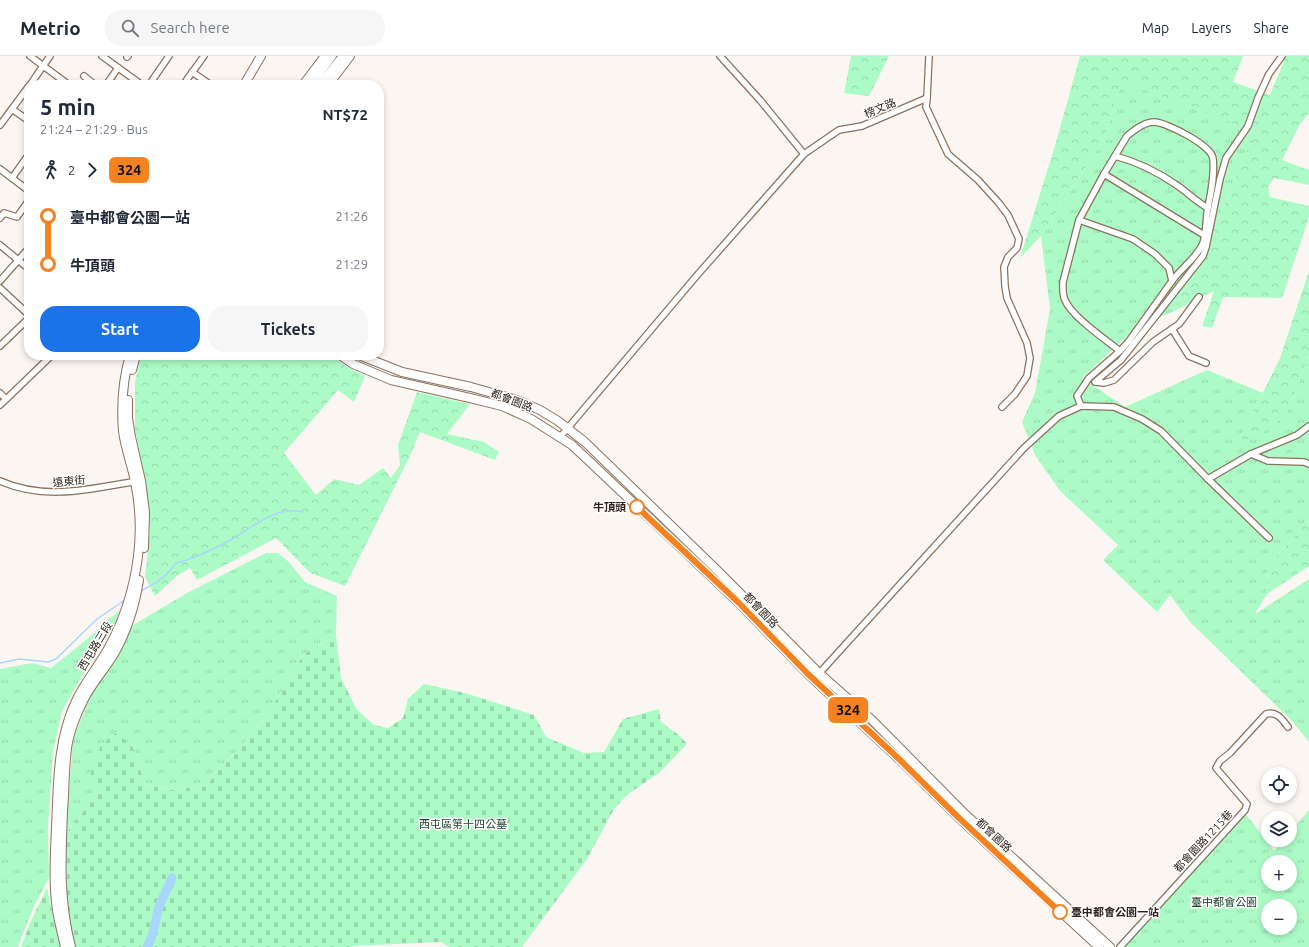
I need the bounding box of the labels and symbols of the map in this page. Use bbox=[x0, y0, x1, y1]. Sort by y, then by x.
street label: 榜文路 bbox=[862, 96, 898, 120]
street label: 都會園路 bbox=[489, 387, 535, 413]
street label: 遠東街 bbox=[52, 474, 86, 488]
marker: 牛頂頭 bbox=[629, 499, 645, 515]
place label: 牛頂頭 bbox=[593, 501, 626, 513]
street label: 都會園路 bbox=[741, 590, 781, 630]
street label: 西屯路三段 bbox=[76, 619, 114, 673]
line badge: 324 bbox=[825, 697, 871, 723]
street label: 都會園路1215巷 bbox=[1171, 808, 1235, 874]
street label: 都會園路 bbox=[974, 816, 1014, 854]
park label: 西屯區第十四公墓 bbox=[419, 818, 507, 830]
park label: 臺中都會公園 bbox=[1191, 896, 1257, 908]
marker: 臺中都會公園一站 bbox=[1052, 904, 1068, 920]
place label: 臺中都會公園一站 bbox=[1071, 906, 1159, 918]

